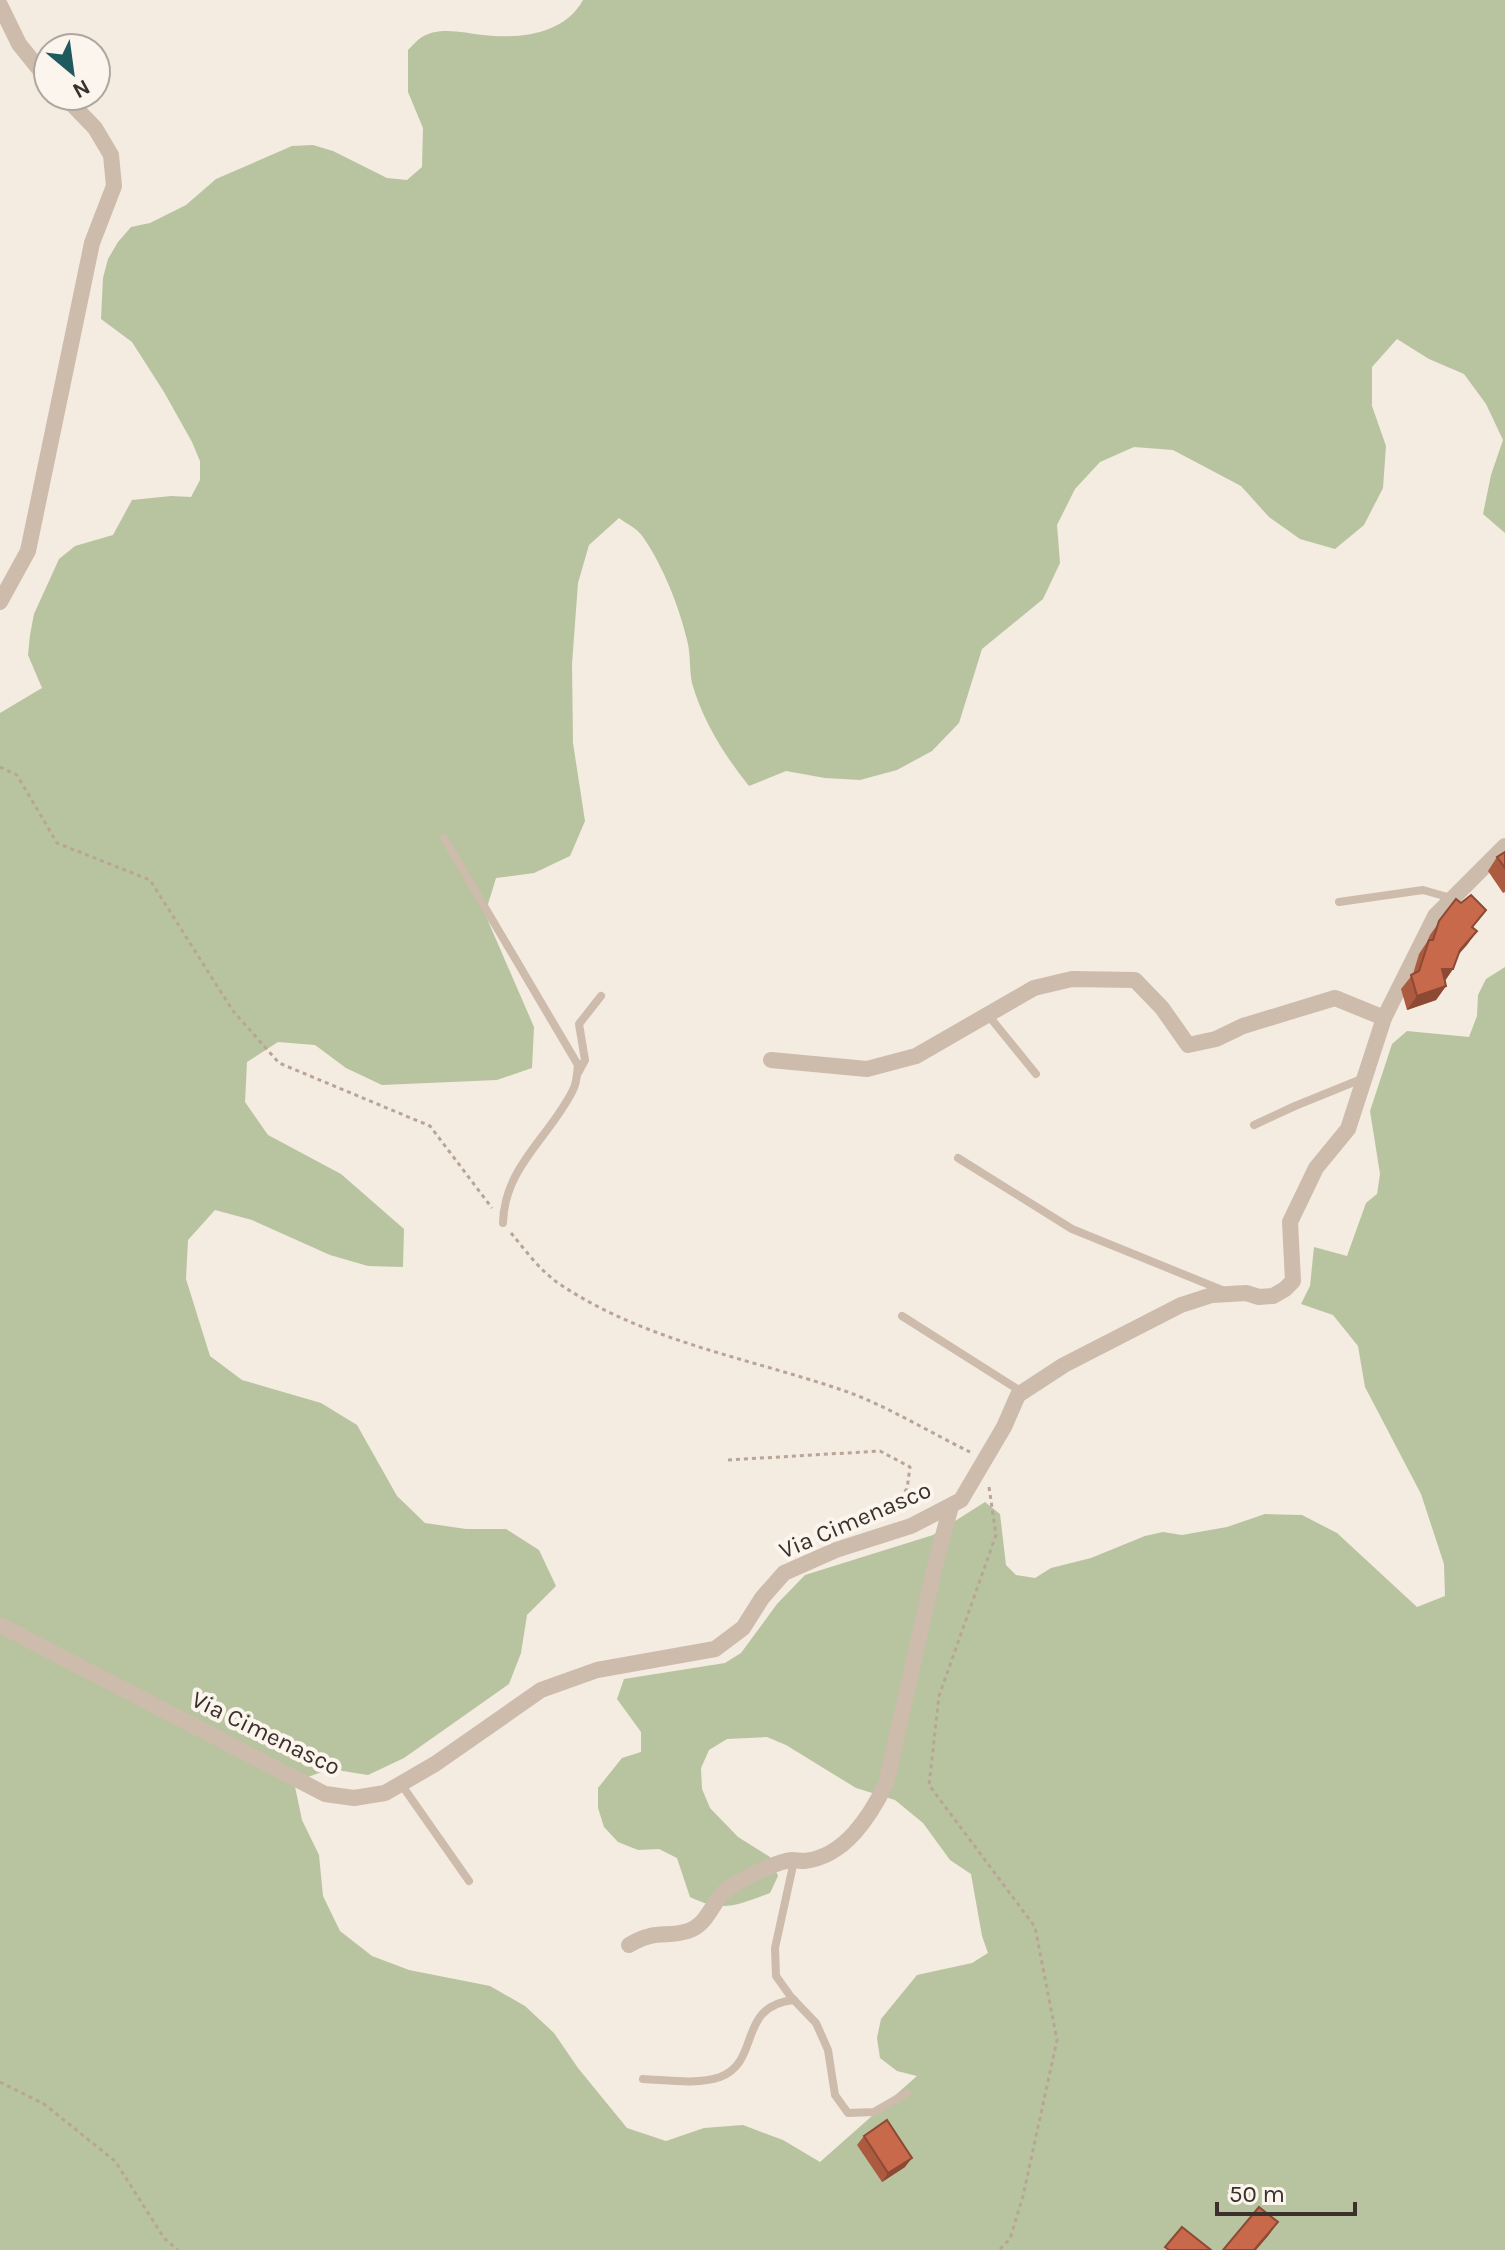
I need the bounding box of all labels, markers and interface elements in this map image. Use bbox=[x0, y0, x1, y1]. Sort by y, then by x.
north arrow bbox=[32, 32, 112, 112]
text: N bbox=[68, 73, 94, 104]
street label: Via Cimenasco bbox=[775, 1475, 935, 1565]
street label: Via Cimenasco bbox=[187, 1685, 345, 1781]
scale bar bbox=[1217, 2166, 1355, 2216]
text: 50 m bbox=[1229, 2180, 1285, 2208]

